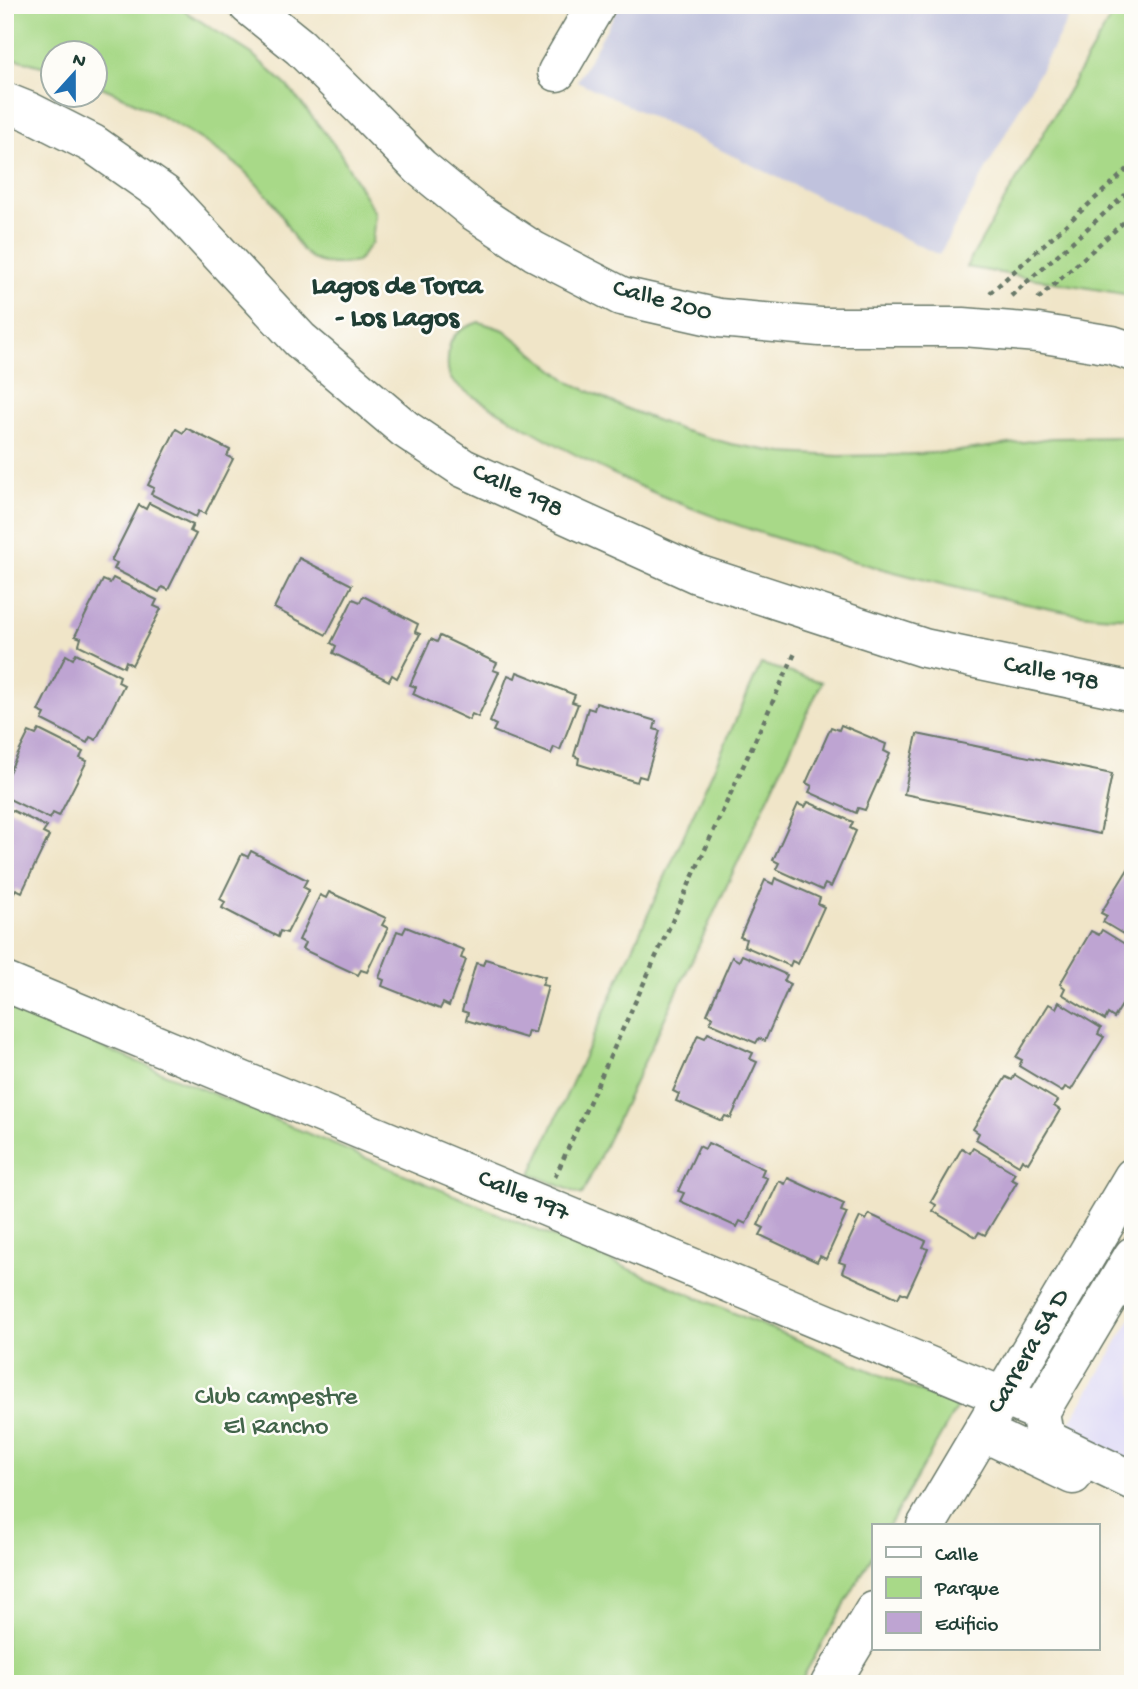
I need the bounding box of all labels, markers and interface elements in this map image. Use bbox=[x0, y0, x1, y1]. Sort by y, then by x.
north arrow bbox=[38, 38, 108, 108]
text: N bbox=[69, 48, 89, 74]
district label: Lagos de Torca - Los Lagos bbox=[312, 271, 484, 336]
street label: Calle 200 bbox=[609, 274, 715, 330]
street label: Calle 198 bbox=[466, 457, 568, 527]
street label: Calle 198 bbox=[1000, 650, 1102, 700]
street label: Calle 197 bbox=[472, 1164, 575, 1231]
street label: Carrera 54 D bbox=[982, 1284, 1078, 1420]
park label: Club campestre El Rancho bbox=[195, 1383, 358, 1444]
legend bbox=[872, 1524, 1100, 1650]
text: Calle bbox=[935, 1544, 979, 1569]
text: Parque bbox=[934, 1578, 1000, 1603]
text: Edificio bbox=[935, 1614, 999, 1639]

